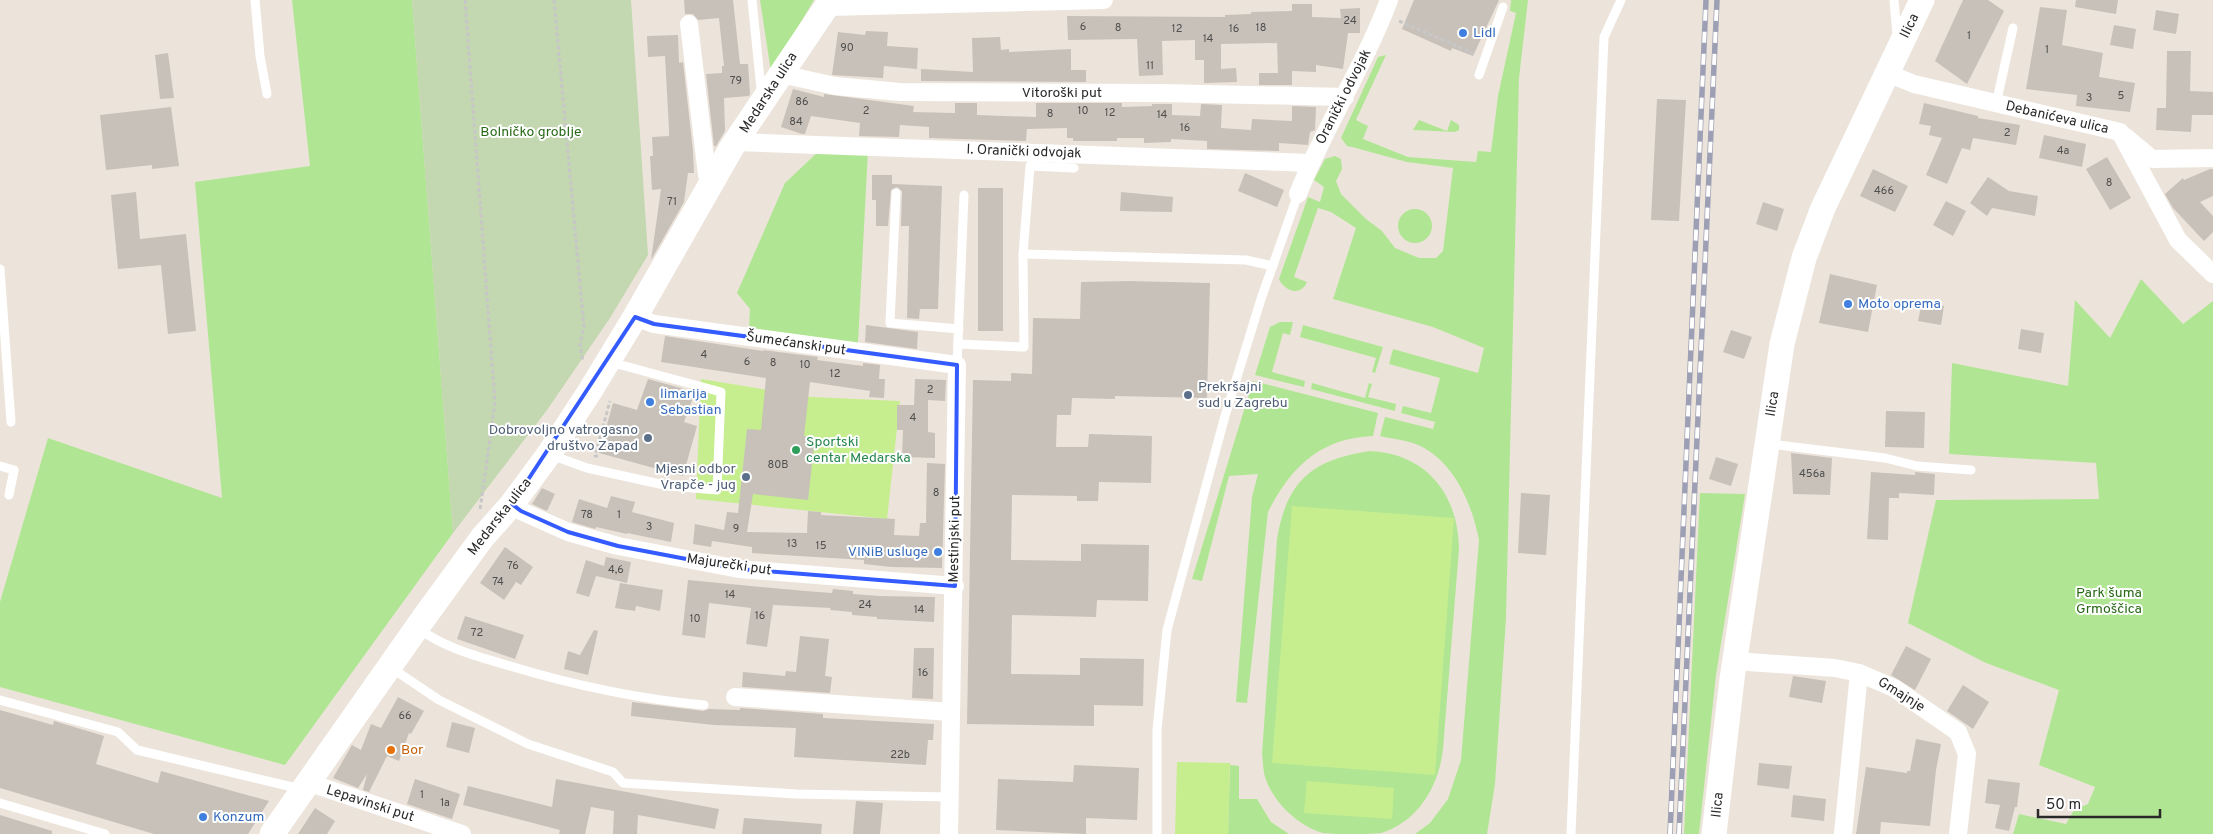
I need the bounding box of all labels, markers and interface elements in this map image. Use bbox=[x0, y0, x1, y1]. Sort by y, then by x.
street label: Ilica bbox=[1897, 11, 1923, 41]
house number: 24 bbox=[1343, 14, 1357, 28]
house number: 6 bbox=[1080, 20, 1086, 34]
house number: 8 bbox=[1115, 21, 1121, 35]
house number: 18 bbox=[1256, 21, 1266, 35]
house number: 12 bbox=[1172, 22, 1182, 36]
house number: 16 bbox=[1229, 22, 1239, 36]
place label: Lidl bbox=[1473, 25, 1496, 42]
marker: Lidl bbox=[1457, 27, 1469, 39]
house number: 1 bbox=[1967, 29, 1971, 43]
house number: 14 bbox=[1203, 32, 1214, 46]
house number: 90 bbox=[840, 41, 854, 55]
house number: 1 bbox=[2045, 43, 2049, 57]
street label: Oranički odvojak bbox=[1313, 46, 1375, 148]
street label: Medarska ulica bbox=[736, 49, 802, 137]
house number: 11 bbox=[1146, 59, 1154, 73]
house number: 79 bbox=[730, 74, 742, 88]
street label: Vitoroški put bbox=[1022, 85, 1102, 102]
house number: 5 bbox=[2118, 89, 2125, 103]
house number: 3 bbox=[2086, 91, 2092, 105]
house number: 86 bbox=[795, 95, 809, 109]
street label: Debanićeva ulica bbox=[2004, 98, 2110, 138]
house number: 2 bbox=[863, 104, 869, 118]
house number: 10 bbox=[1077, 104, 1089, 118]
house number: 12 bbox=[1105, 106, 1115, 120]
house number: 8 bbox=[1047, 107, 1053, 121]
house number: 14 bbox=[1157, 108, 1168, 122]
house number: 84 bbox=[789, 115, 803, 129]
house number: 16 bbox=[1180, 121, 1190, 135]
park label: Bolničko groblje bbox=[480, 124, 582, 141]
house number: 2 bbox=[2004, 126, 2010, 140]
street label: I. Oranički odvojak bbox=[966, 141, 1082, 163]
house number: 4a bbox=[2057, 144, 2070, 158]
house number: 8 bbox=[2106, 176, 2112, 190]
house number: 466 bbox=[1874, 184, 1894, 198]
house number: 71 bbox=[667, 195, 677, 209]
place label: Moto oprema bbox=[1858, 296, 1941, 313]
marker: Moto oprema bbox=[1842, 298, 1854, 310]
street label: Šumećanski put bbox=[745, 328, 847, 359]
house number: 4 bbox=[701, 348, 708, 362]
house number: 6 bbox=[744, 355, 750, 369]
house number: 8 bbox=[770, 356, 776, 370]
house number: 10 bbox=[799, 358, 811, 372]
house number: 12 bbox=[830, 367, 840, 381]
place label: Prekršajni sud u Zagrebu bbox=[1198, 379, 1288, 412]
house number: 2 bbox=[927, 383, 933, 397]
place label: limarija Sebastian bbox=[660, 386, 722, 419]
marker: Prekršajni sud u Zagrebu bbox=[1182, 389, 1194, 401]
street label: Ilica bbox=[1763, 390, 1783, 418]
marker: limarija Sebastian bbox=[644, 396, 656, 408]
house number: 4 bbox=[910, 411, 917, 425]
place label: Dobrovoljno vatrogasno društvo Zapad bbox=[489, 422, 638, 455]
marker: Dobrovoljno vatrogasno društvo Zapad bbox=[642, 432, 654, 444]
place label: Sportski centar Medarska bbox=[806, 434, 911, 467]
marker: Sportski centar Medarska bbox=[790, 444, 802, 456]
house number: 80B bbox=[768, 458, 788, 472]
place label: Mjesni odbor Vrapče - jug bbox=[655, 461, 737, 494]
house number: 456a bbox=[1799, 467, 1825, 481]
marker: Mjesni odbor Vrapče - jug bbox=[740, 471, 752, 483]
street label: Medarska ulica bbox=[465, 475, 535, 559]
house number: 8 bbox=[933, 486, 939, 500]
street label: Mestinjski put bbox=[946, 495, 964, 583]
house number: 78 bbox=[581, 508, 593, 522]
house number: 1 bbox=[617, 508, 621, 522]
house number: 3 bbox=[646, 520, 652, 534]
house number: 9 bbox=[733, 522, 739, 536]
house number: 13 bbox=[787, 537, 797, 551]
house number: 15 bbox=[816, 539, 827, 553]
place label: VINiB usluge bbox=[848, 544, 928, 561]
marker: VINiB usluge bbox=[932, 546, 944, 558]
street label: Majurečki put bbox=[686, 551, 772, 579]
house number: 76 bbox=[507, 559, 519, 573]
house number: 4,6 bbox=[608, 563, 624, 577]
house number: 74 bbox=[492, 575, 504, 589]
park label: Park šuma Grmoščica bbox=[2076, 585, 2142, 618]
house number: 14 bbox=[725, 588, 736, 602]
house number: 24 bbox=[858, 598, 872, 612]
house number: 14 bbox=[914, 603, 925, 617]
house number: 16 bbox=[755, 609, 765, 623]
house number: 10 bbox=[689, 612, 701, 626]
house number: 72 bbox=[471, 626, 483, 640]
house number: 16 bbox=[918, 666, 928, 680]
street label: Gmajnje bbox=[1874, 674, 1928, 716]
house number: 66 bbox=[398, 709, 412, 723]
place label: Bor bbox=[401, 742, 424, 759]
marker: Bor bbox=[385, 744, 397, 756]
house number: 22b bbox=[890, 748, 910, 762]
street label: Lepavinski put bbox=[324, 782, 416, 826]
scale bar bbox=[2038, 786, 2160, 818]
house number: 1 bbox=[420, 788, 424, 802]
street label: Ilica bbox=[1708, 791, 1728, 819]
house number: 1a bbox=[440, 796, 450, 810]
text: 50 m bbox=[2046, 796, 2081, 815]
place label: Konzum bbox=[213, 809, 264, 826]
marker: Konzum bbox=[197, 811, 209, 823]

